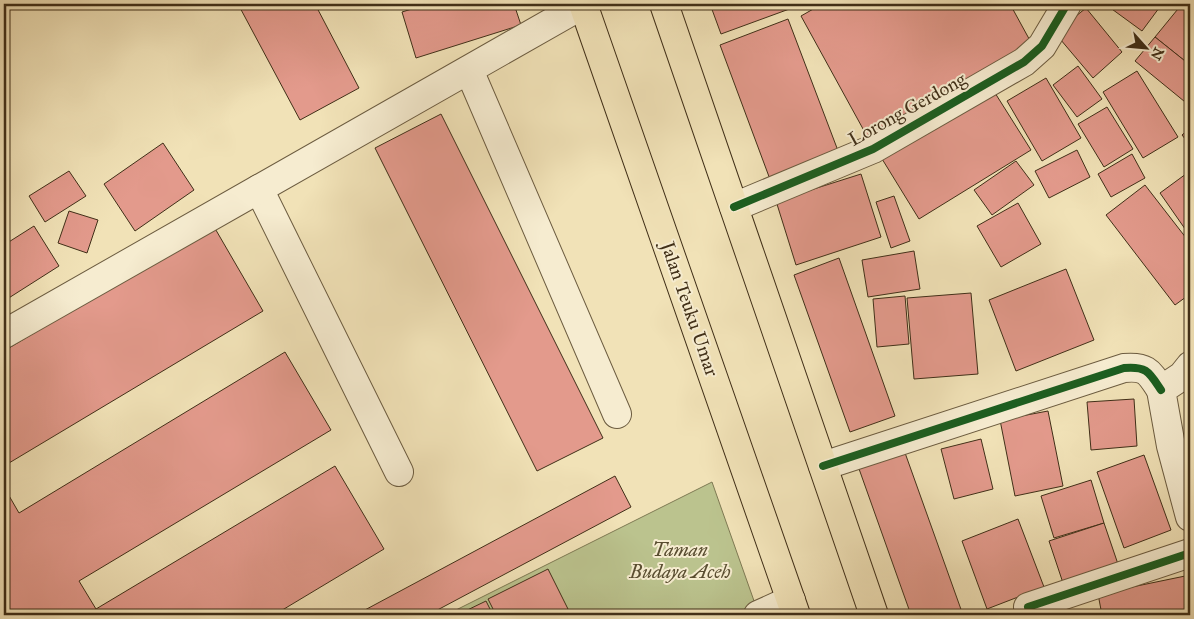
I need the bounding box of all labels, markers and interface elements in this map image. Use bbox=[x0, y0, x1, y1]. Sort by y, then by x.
north arrow bbox=[1122, 22, 1172, 72]
text: N bbox=[1147, 45, 1167, 63]
street label: Lorong Gerdong bbox=[844, 67, 970, 152]
street label: Jalan Teuku Umar bbox=[655, 237, 724, 381]
park label: Taman Budaya Aceh bbox=[628, 538, 731, 583]

